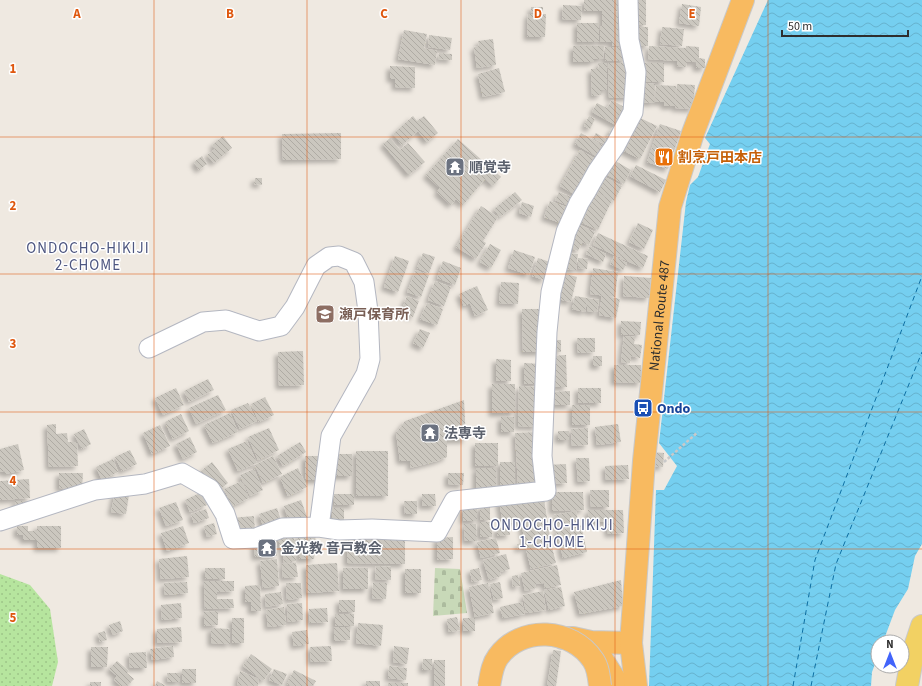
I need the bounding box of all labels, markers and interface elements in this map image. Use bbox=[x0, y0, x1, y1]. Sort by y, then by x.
text: A bbox=[72, 5, 81, 23]
text: B bbox=[226, 5, 234, 23]
text: C bbox=[380, 5, 388, 23]
text: D bbox=[534, 5, 542, 23]
text: E bbox=[688, 5, 696, 23]
scale bar bbox=[782, 12, 908, 38]
text: 50 m bbox=[788, 18, 812, 35]
text: 1 bbox=[10, 60, 17, 78]
restaurant icon: 割烹戸田本店 bbox=[653, 146, 675, 168]
place label: 割烹戸田本店 bbox=[678, 148, 762, 168]
temple icon: 順覚寺 bbox=[444, 156, 466, 178]
place label: 順覚寺 bbox=[469, 158, 511, 178]
text: 2 bbox=[10, 197, 17, 215]
district label: ONDOCHO-HIKIJI 2-CHOME bbox=[26, 238, 150, 276]
street label: National Route 487 bbox=[644, 259, 675, 372]
school or university icon: 瀬戸保育所 bbox=[314, 303, 336, 325]
place label: 瀬戸保育所 bbox=[339, 305, 409, 325]
text: 3 bbox=[10, 335, 17, 353]
bus stop icon: Ondo bbox=[632, 397, 654, 419]
place label: Ondo bbox=[657, 399, 691, 419]
temple icon: 法専寺 bbox=[419, 422, 441, 444]
place label: 法専寺 bbox=[444, 424, 486, 444]
text: 4 bbox=[10, 472, 17, 490]
district label: ONDOCHO-HIKIJI 1-CHOME bbox=[490, 515, 614, 553]
temple icon: 金光教 音戸教会 bbox=[256, 537, 278, 559]
place label: 金光教 音戸教会 bbox=[281, 539, 382, 559]
text: 5 bbox=[10, 609, 17, 627]
north arrow bbox=[870, 634, 910, 674]
text: N bbox=[886, 637, 894, 652]

